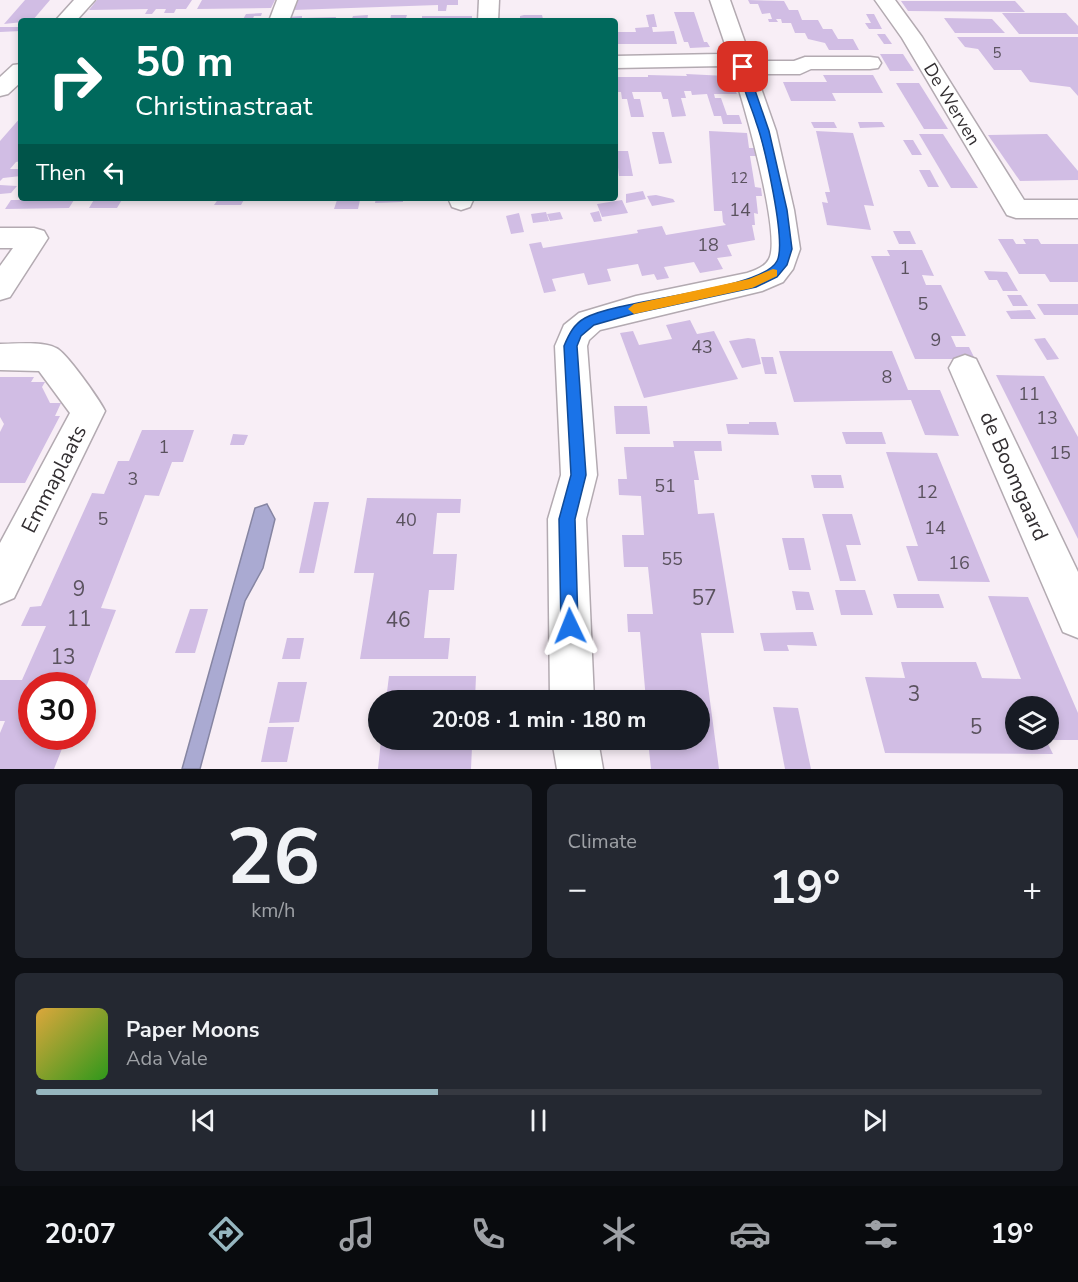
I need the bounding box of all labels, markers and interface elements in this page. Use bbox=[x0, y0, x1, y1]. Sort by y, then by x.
text: 50 m bbox=[135, 34, 234, 91]
pin bbox=[717, 41, 768, 92]
icon: right bbox=[36, 42, 114, 120]
house number: 5 bbox=[992, 43, 1002, 63]
icon: arrive bbox=[726, 50, 759, 83]
street label: De Werven bbox=[918, 58, 986, 150]
text: Christinastraat bbox=[135, 88, 313, 125]
icon: left bbox=[98, 156, 131, 189]
text: Then bbox=[36, 158, 86, 188]
house number: 12 bbox=[730, 168, 748, 188]
house number: 14 bbox=[729, 198, 751, 222]
house number: 18 bbox=[697, 233, 719, 257]
house number: 1 bbox=[900, 256, 910, 280]
house number: 5 bbox=[918, 292, 928, 316]
house number: 9 bbox=[931, 328, 941, 352]
house number: 43 bbox=[691, 335, 713, 359]
house number: 8 bbox=[882, 365, 892, 389]
house number: 11 bbox=[1018, 382, 1040, 406]
house number: 13 bbox=[1036, 406, 1058, 430]
street label: de Boomgaard bbox=[973, 407, 1055, 545]
street label: Emmaplaats bbox=[15, 420, 93, 538]
house number: 1 bbox=[159, 435, 169, 459]
house number: 15 bbox=[1049, 441, 1071, 465]
house number: 3 bbox=[128, 467, 138, 491]
house number: 51 bbox=[654, 474, 676, 498]
house number: 12 bbox=[916, 480, 938, 504]
house number: 5 bbox=[98, 507, 108, 531]
house number: 40 bbox=[395, 508, 417, 532]
house number: 14 bbox=[924, 516, 946, 540]
house number: 55 bbox=[661, 547, 683, 571]
house number: 16 bbox=[948, 551, 970, 575]
house number: 9 bbox=[73, 575, 85, 603]
house number: 57 bbox=[691, 584, 717, 612]
position arrow bbox=[538, 594, 602, 658]
house number: 11 bbox=[66, 605, 92, 633]
house number: 46 bbox=[385, 606, 411, 634]
house number: 13 bbox=[50, 643, 76, 671]
speed limit sign: 30 bbox=[18, 672, 96, 750]
house number: 3 bbox=[908, 680, 920, 708]
map controls bbox=[1005, 696, 1059, 750]
button: layers bbox=[1005, 696, 1059, 750]
text: 20:08 · 1 min · 180 m bbox=[432, 705, 646, 735]
house number: 5 bbox=[970, 713, 982, 741]
text: 26 bbox=[226, 804, 320, 911]
text: Climate bbox=[568, 828, 637, 855]
text: 19° bbox=[769, 858, 840, 919]
text: − bbox=[568, 867, 587, 912]
text: + bbox=[1022, 867, 1042, 912]
text: km/h bbox=[251, 897, 295, 924]
text: Paper Moons bbox=[126, 1015, 260, 1045]
text: Ada Vale bbox=[126, 1045, 208, 1072]
icon: previous bbox=[187, 1104, 220, 1137]
icon: pause bbox=[522, 1104, 555, 1137]
icon: next bbox=[858, 1104, 891, 1137]
icon: directions bbox=[205, 1213, 247, 1255]
icon: music bbox=[336, 1213, 378, 1255]
icon: phone bbox=[467, 1213, 509, 1255]
icon: climate bbox=[598, 1213, 640, 1255]
icon: car bbox=[729, 1213, 771, 1255]
icon: filters bbox=[860, 1213, 902, 1255]
text: 20:07 bbox=[44, 1216, 116, 1253]
text: 19° bbox=[991, 1216, 1033, 1253]

